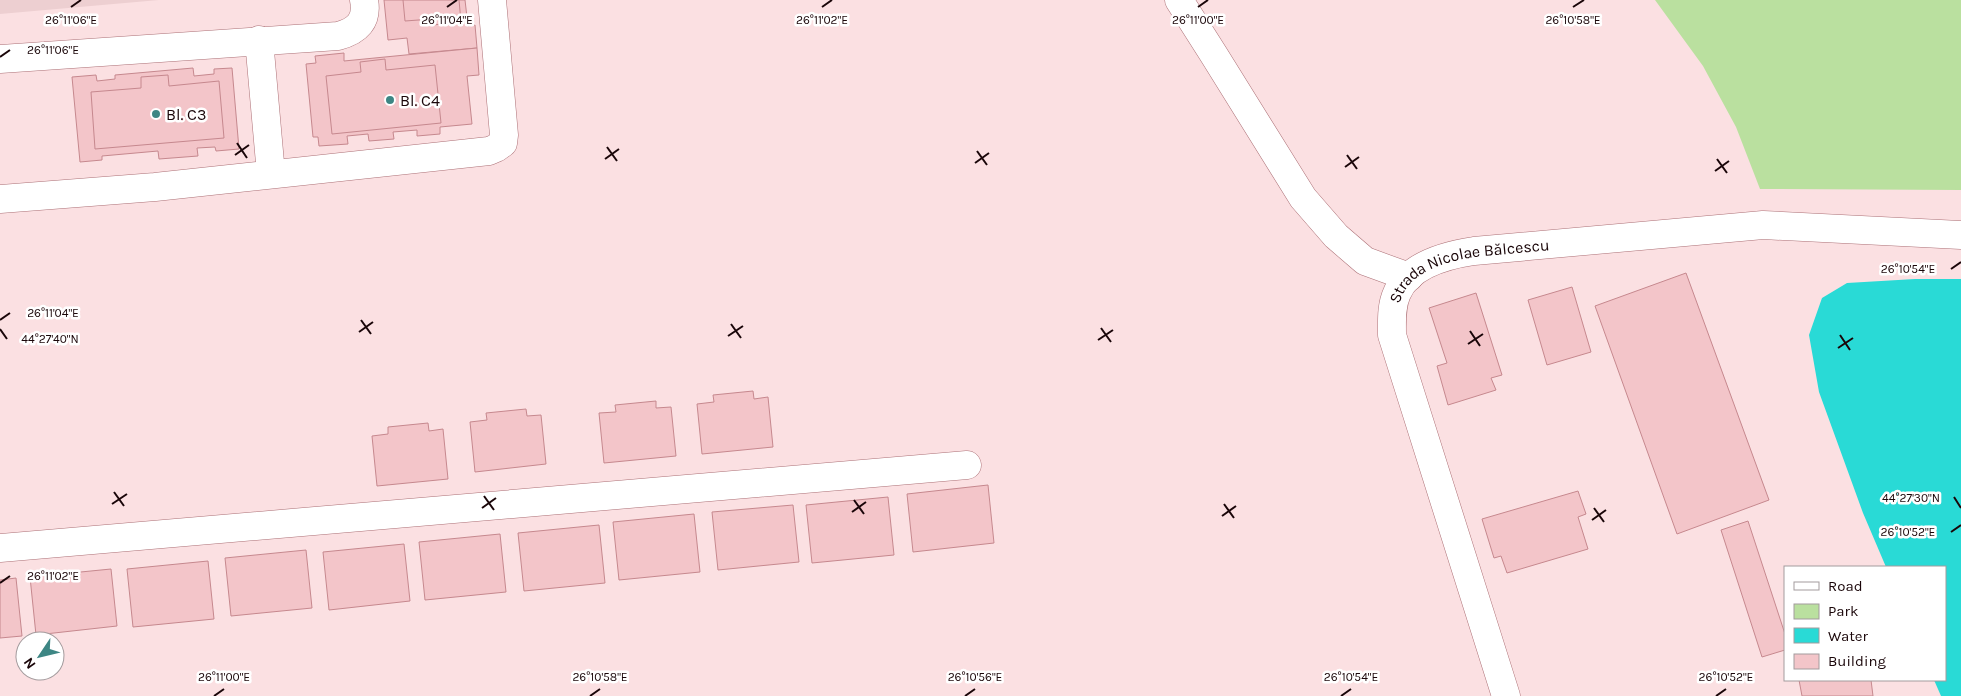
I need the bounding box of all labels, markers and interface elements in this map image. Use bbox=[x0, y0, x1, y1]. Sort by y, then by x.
text: 26°11'06"E bbox=[45, 13, 97, 27]
text: 26°11'04"E bbox=[421, 13, 473, 27]
text: 26°11'02"E bbox=[796, 13, 848, 27]
text: 26°11'00"E bbox=[1172, 13, 1224, 27]
text: 26°10'58"E bbox=[1545, 13, 1601, 27]
text: 26°11'06"E bbox=[27, 43, 79, 57]
place label: Bl. C4 bbox=[400, 91, 440, 110]
marker: Bl. C4 bbox=[384, 94, 396, 106]
place label: Bl. C3 bbox=[166, 105, 206, 124]
marker: Bl. C3 bbox=[150, 108, 162, 120]
street label: Strada Nicolae Bălcescu bbox=[1385, 235, 1550, 305]
text: 26°10'54"E bbox=[1881, 262, 1935, 276]
text: 26°11'04"E bbox=[27, 306, 79, 320]
text: 44°27'40"N bbox=[21, 332, 79, 346]
text: 44°27'30"N bbox=[1882, 491, 1940, 505]
text: 26°10'52"E bbox=[1881, 525, 1935, 539]
legend bbox=[1784, 566, 1946, 681]
text: 26°11'02"E bbox=[27, 569, 79, 583]
text: Road bbox=[1828, 577, 1863, 595]
text: Park bbox=[1828, 602, 1858, 620]
text: Water bbox=[1828, 627, 1869, 645]
north arrow bbox=[15, 631, 65, 681]
text: Building bbox=[1828, 652, 1886, 670]
text: N bbox=[20, 654, 40, 672]
text: 26°11'00"E bbox=[198, 670, 250, 684]
text: 26°10'58"E bbox=[572, 670, 628, 684]
text: 26°10'56"E bbox=[948, 670, 1002, 684]
text: 26°10'54"E bbox=[1324, 670, 1378, 684]
text: 26°10'52"E bbox=[1699, 670, 1753, 684]

